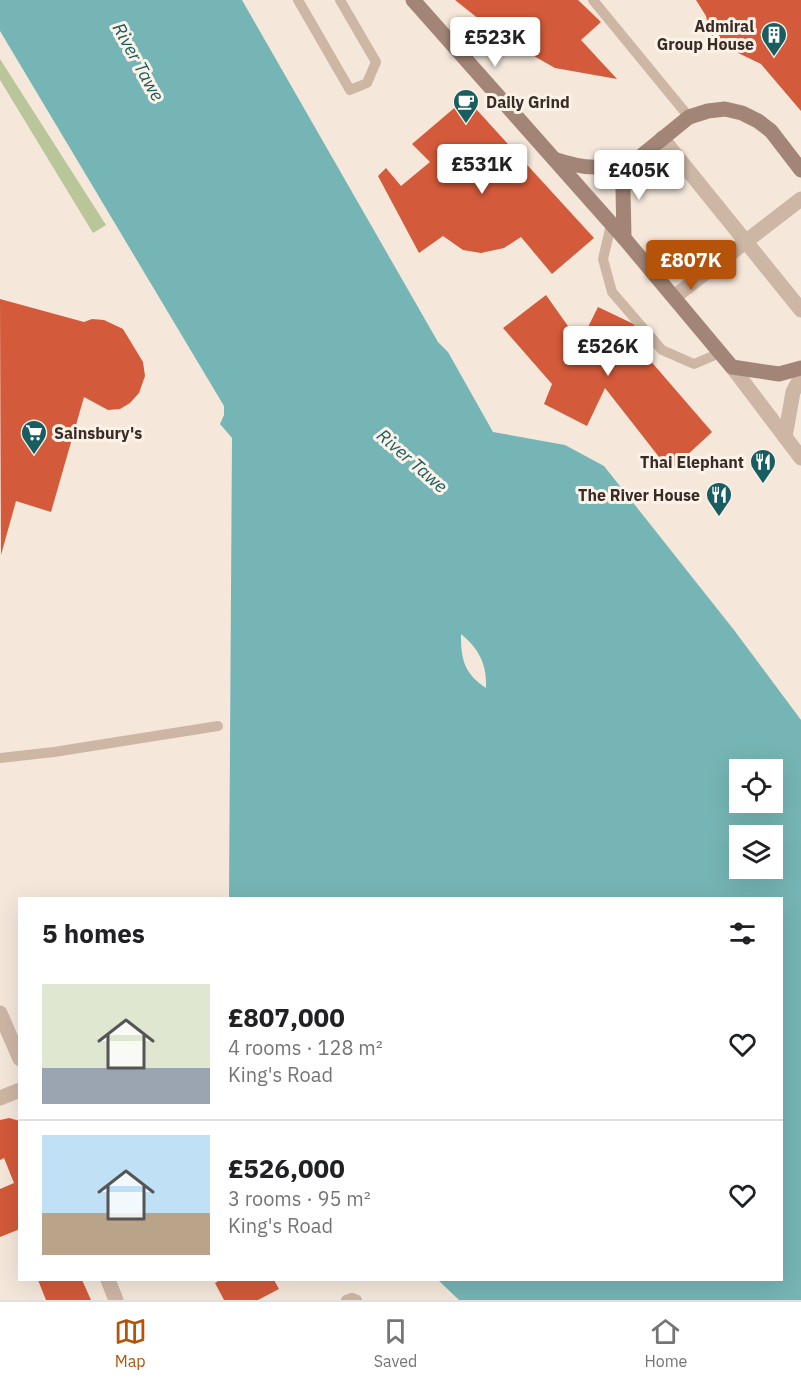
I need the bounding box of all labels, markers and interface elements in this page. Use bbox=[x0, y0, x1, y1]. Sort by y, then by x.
place label: Admiral Group House bbox=[657, 16, 754, 54]
pin: £523K bbox=[453, 17, 537, 68]
water label: River Tawe bbox=[108, 19, 169, 105]
building icon: Admiral Group House bbox=[759, 20, 789, 58]
text: £523K bbox=[464, 23, 526, 50]
cafe icon: Daily Grind bbox=[451, 87, 481, 125]
place label: Daily Grind bbox=[486, 92, 570, 112]
pin: £531K bbox=[440, 144, 524, 195]
text: £531K bbox=[451, 150, 513, 177]
pin: £405K bbox=[597, 150, 681, 201]
text: £405K bbox=[608, 156, 670, 183]
pin: £807K bbox=[649, 240, 733, 291]
text: £807K bbox=[660, 246, 722, 273]
pin: £526K bbox=[566, 326, 650, 377]
text: £526K bbox=[577, 332, 639, 359]
supermarket icon: Sainsbury's bbox=[19, 418, 49, 456]
place label: Sainsbury's bbox=[54, 423, 142, 443]
water label: River Tawe bbox=[372, 424, 452, 498]
restaurant icon: Thai Elephant bbox=[748, 447, 778, 485]
place label: Thai Elephant bbox=[640, 452, 744, 472]
restaurant icon: The River House bbox=[704, 480, 734, 518]
place label: The River House bbox=[578, 485, 700, 505]
map controls bbox=[729, 759, 783, 879]
button: locate bbox=[729, 759, 783, 813]
button: layers bbox=[729, 825, 783, 879]
text: 5 homes bbox=[42, 916, 145, 950]
icon: filters bbox=[726, 917, 759, 950]
text: £807,000 bbox=[228, 1000, 345, 1034]
icon: home bbox=[90, 1008, 162, 1080]
icon: heart bbox=[726, 1028, 759, 1061]
text: 4 rooms · 128 m² bbox=[228, 1034, 383, 1061]
text: King's Road bbox=[228, 1061, 333, 1088]
text: £526,000 bbox=[228, 1151, 345, 1185]
icon: home bbox=[90, 1159, 162, 1231]
icon: heart bbox=[726, 1179, 759, 1212]
text: 3 rooms · 95 m² bbox=[228, 1185, 371, 1212]
text: King's Road bbox=[228, 1212, 333, 1239]
tab: Map bbox=[114, 1315, 147, 1371]
tab: Saved bbox=[374, 1315, 417, 1371]
tab: Home bbox=[644, 1315, 687, 1371]

